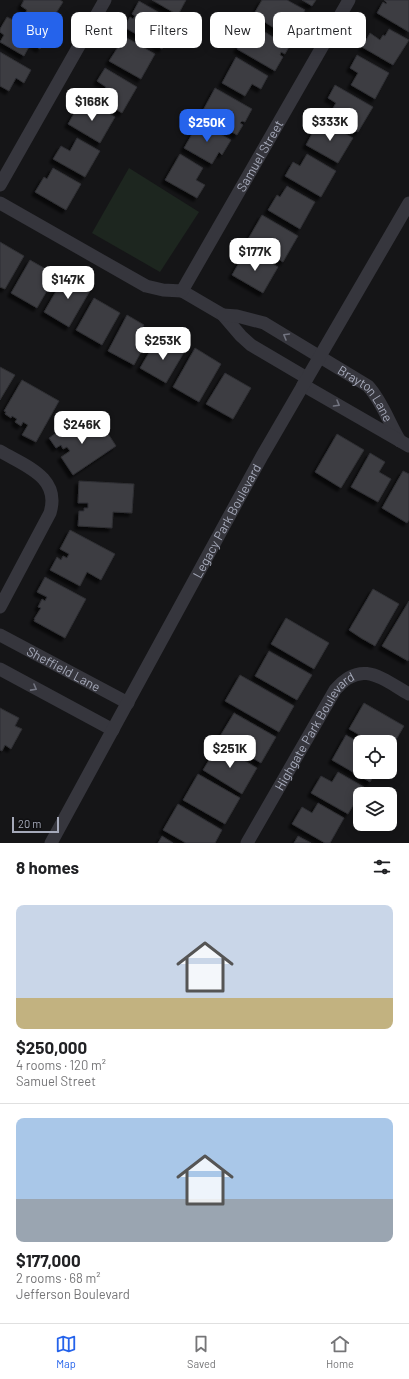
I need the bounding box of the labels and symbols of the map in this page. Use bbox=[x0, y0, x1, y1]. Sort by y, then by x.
pin: $168K bbox=[64, 88, 120, 122]
pin: $333K bbox=[302, 108, 358, 142]
pin: $250K bbox=[179, 109, 235, 143]
street label: Samuel Street bbox=[233, 117, 287, 194]
pin: $177K bbox=[227, 238, 283, 272]
pin: $147K bbox=[40, 266, 96, 300]
pin: $253K bbox=[135, 327, 191, 361]
one-way arrow bbox=[283, 334, 290, 341]
street label: Brayton Lane bbox=[335, 362, 396, 424]
one-way arrow bbox=[333, 400, 340, 407]
pin: $246K bbox=[54, 411, 110, 445]
street label: Legacy Park Boulevard bbox=[189, 461, 264, 581]
street label: Sheffield Lane bbox=[24, 643, 103, 695]
street label: Highgate Park Boulevard bbox=[271, 668, 357, 793]
one-way arrow bbox=[30, 683, 37, 690]
pin: $251K bbox=[202, 735, 258, 769]
scale bar bbox=[12, 815, 59, 834]

